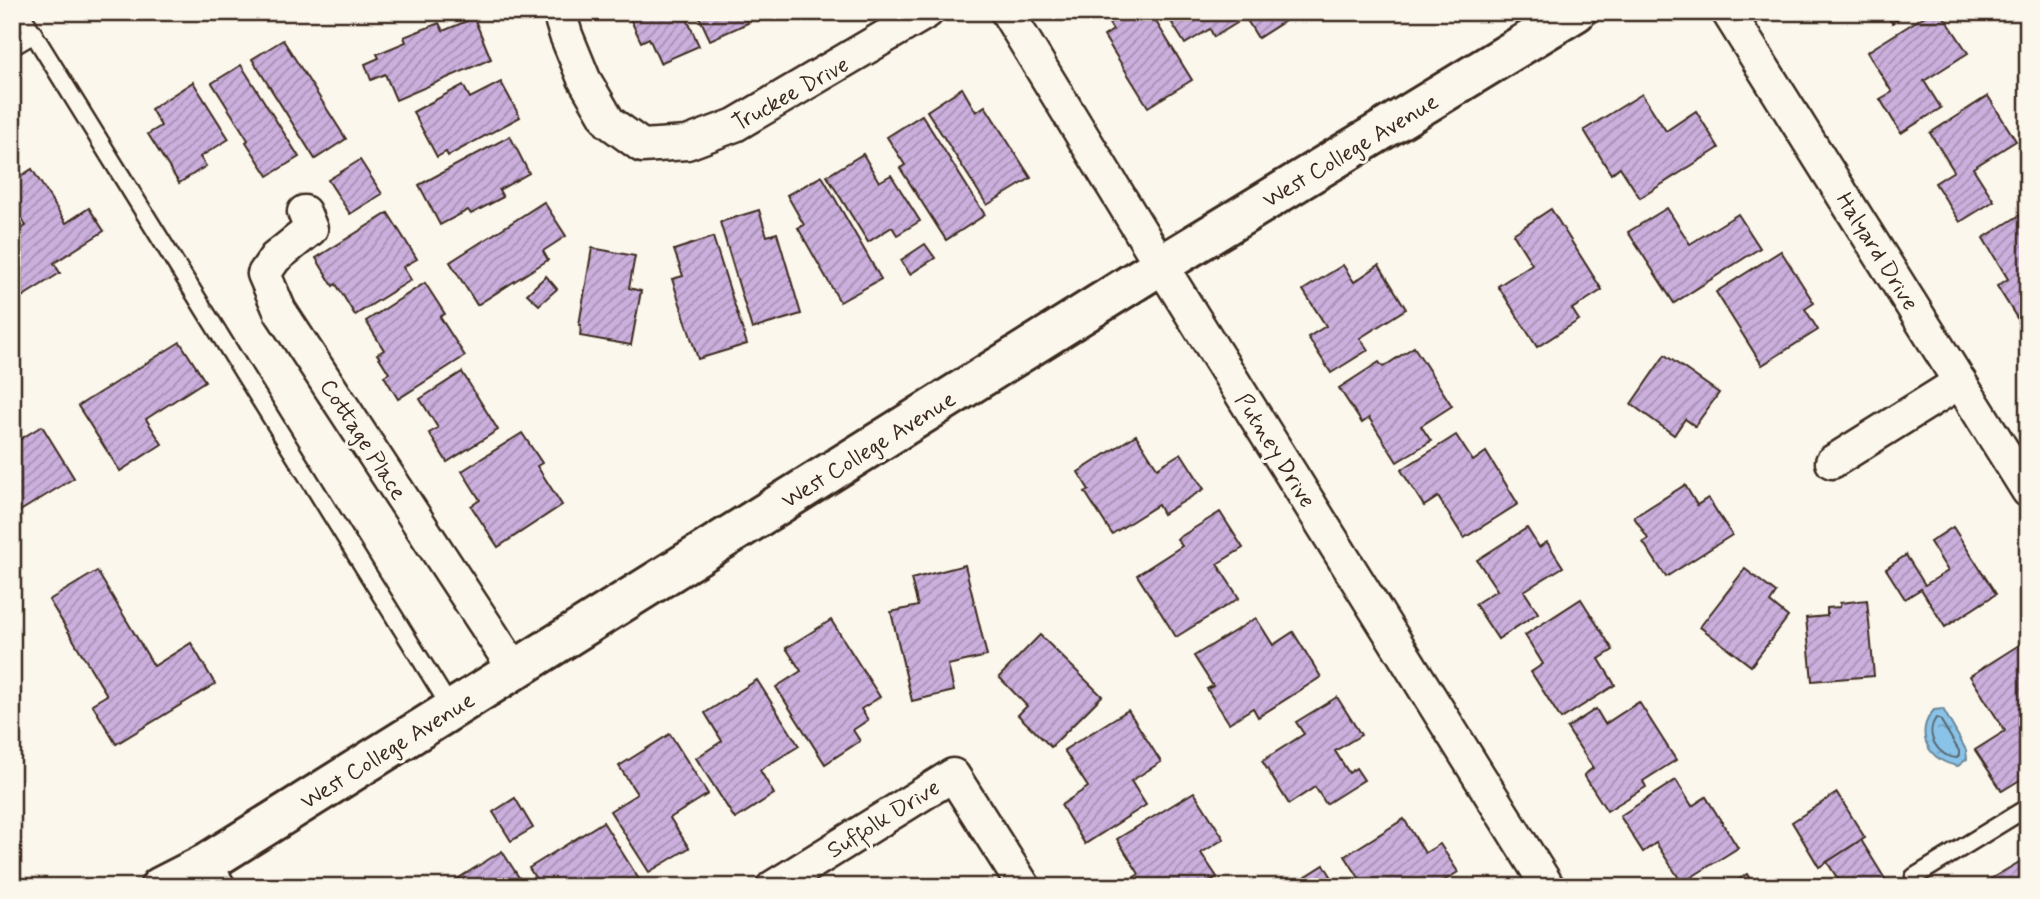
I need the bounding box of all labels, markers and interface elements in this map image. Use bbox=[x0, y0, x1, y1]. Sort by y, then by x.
street label: Truckee Drive bbox=[727, 50, 855, 139]
street label: West College Avenue bbox=[1258, 87, 1444, 216]
street label: Halyard Drive bbox=[1828, 187, 1924, 317]
street label: Cottage Place bbox=[312, 374, 413, 506]
street label: West College Avenue bbox=[776, 385, 962, 516]
street label: Putney Drive bbox=[1227, 388, 1321, 514]
street label: West College Avenue bbox=[295, 686, 481, 817]
street label: Suffolk Drive bbox=[822, 773, 947, 867]

